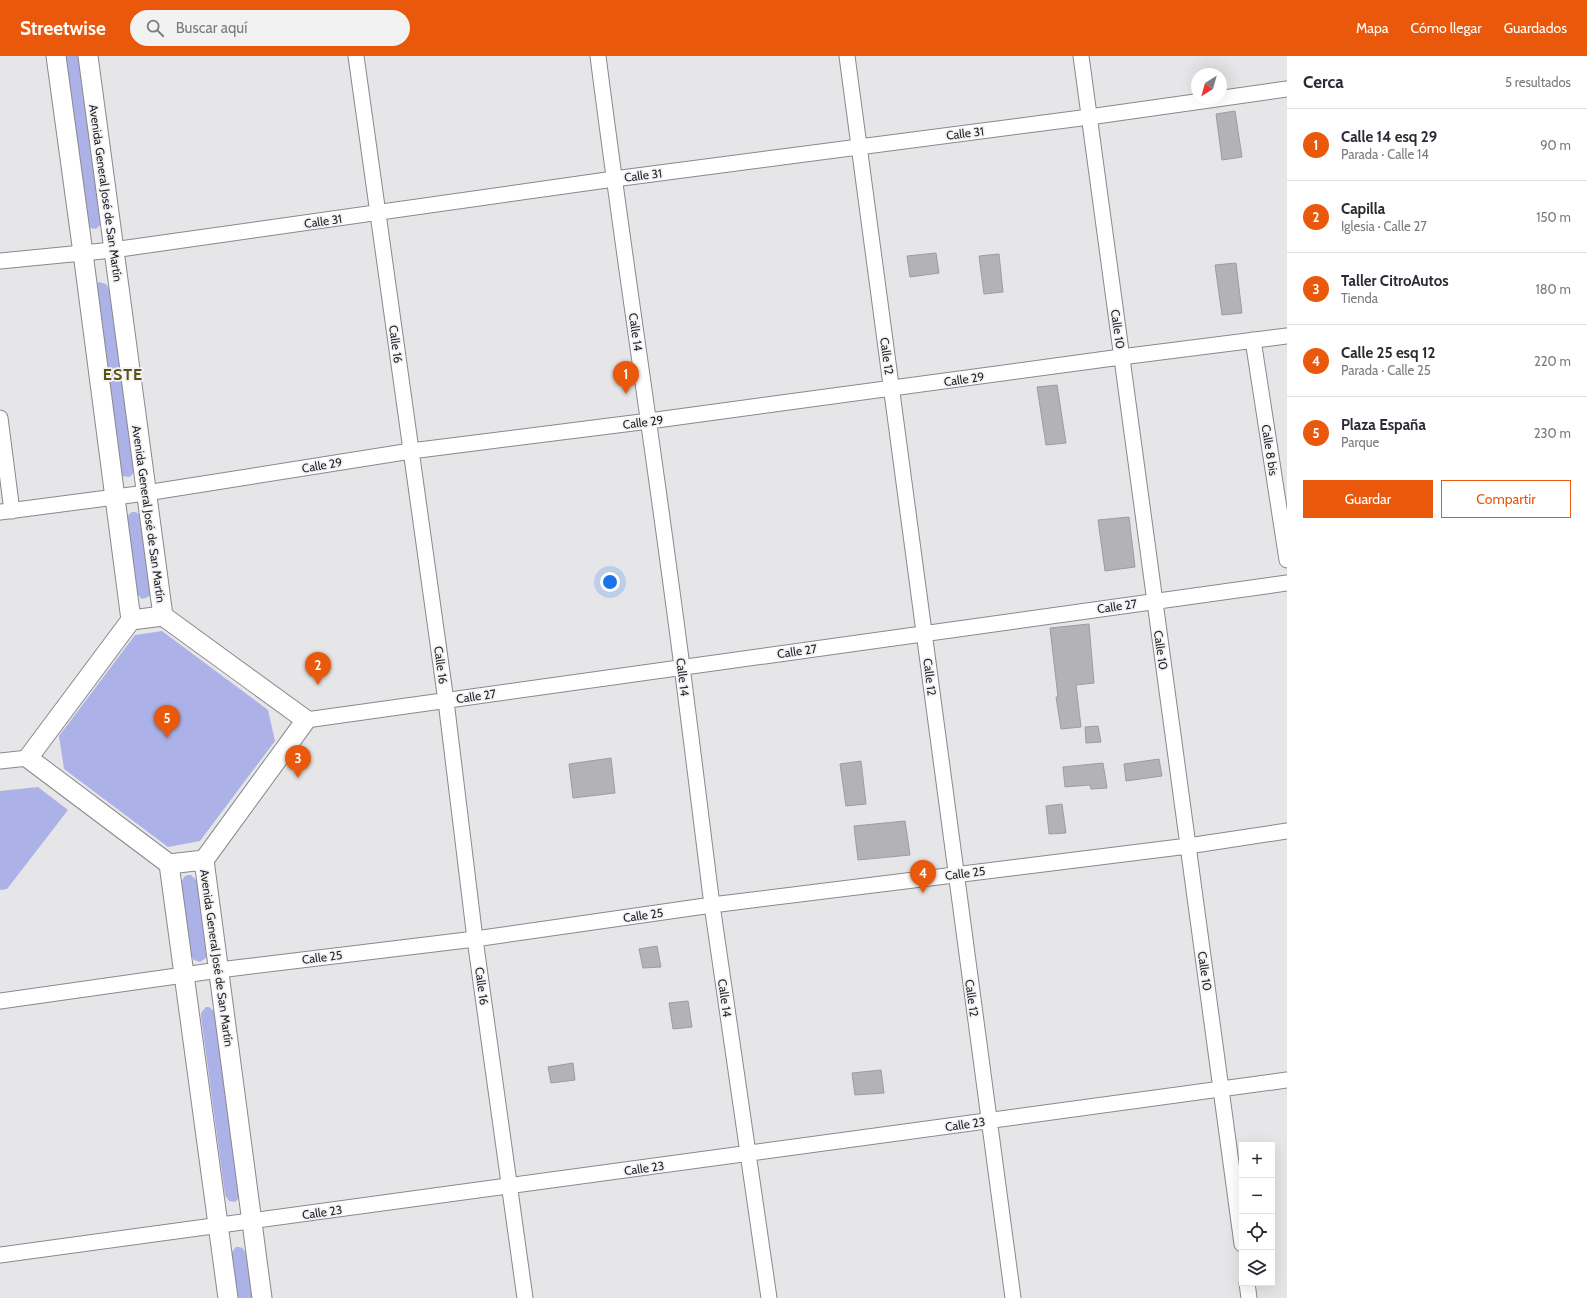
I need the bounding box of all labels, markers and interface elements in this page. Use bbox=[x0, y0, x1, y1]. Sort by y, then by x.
search box bbox=[130, 10, 410, 46]
text: Streetwise bbox=[20, 17, 106, 40]
icon: search bbox=[144, 17, 166, 39]
text: Buscar aquí bbox=[176, 19, 247, 37]
text: Mapa bbox=[1356, 19, 1389, 37]
text: Cómo llegar bbox=[1411, 19, 1482, 37]
text: Guardados bbox=[1504, 19, 1567, 37]
north arrow bbox=[1191, 68, 1227, 104]
text: Cerca bbox=[1303, 72, 1344, 92]
text: 5 resultados bbox=[1505, 74, 1571, 90]
street label: Avenida General José de San Martín bbox=[86, 103, 126, 283]
street label: Calle 31 bbox=[945, 123, 985, 143]
text: Calle 14 esq 29 bbox=[1341, 128, 1437, 146]
text: 1 bbox=[1314, 137, 1318, 153]
text: 90 m bbox=[1540, 137, 1571, 153]
text: Parada · Calle 14 bbox=[1341, 146, 1429, 162]
street label: Calle 31 bbox=[623, 165, 663, 185]
text: Capilla bbox=[1341, 200, 1385, 218]
text: 2 bbox=[1313, 209, 1319, 225]
text: 150 m bbox=[1536, 209, 1571, 225]
street label: Calle 31 bbox=[303, 211, 343, 231]
text: Iglesia · Calle 27 bbox=[1341, 218, 1427, 234]
text: Taller CitroAutos bbox=[1341, 272, 1449, 290]
text: 3 bbox=[1312, 281, 1320, 297]
text: 180 m bbox=[1535, 281, 1571, 297]
text: Tienda bbox=[1341, 290, 1378, 306]
street label: Calle 10 bbox=[1108, 308, 1128, 350]
street label: Calle 14 bbox=[626, 312, 646, 352]
street label: Calle 16 bbox=[386, 324, 406, 364]
street label: Calle 12 bbox=[877, 336, 897, 376]
text: Calle 25 esq 12 bbox=[1341, 344, 1435, 362]
text: 4 bbox=[1312, 353, 1320, 369]
text: 220 m bbox=[1534, 353, 1571, 369]
pin: 1 bbox=[613, 361, 639, 394]
text: Parada · Calle 25 bbox=[1341, 362, 1431, 378]
district label: ESTE bbox=[103, 365, 143, 384]
street label: Calle 29 bbox=[943, 369, 985, 389]
street label: Calle 29 bbox=[622, 412, 664, 432]
text: Plaza España bbox=[1341, 416, 1426, 434]
street label: Calle 8 bis bbox=[1259, 423, 1281, 477]
street label: Avenida General José de San Martín bbox=[129, 424, 169, 604]
text: 5 bbox=[1313, 425, 1319, 441]
text: 230 m bbox=[1534, 425, 1571, 441]
text: Parque bbox=[1341, 434, 1379, 450]
street label: Calle 29 bbox=[301, 454, 343, 476]
button: Guardar bbox=[1303, 480, 1433, 518]
button: Compartir bbox=[1441, 480, 1571, 518]
your location bbox=[600, 572, 620, 592]
street label: Calle 27 bbox=[1096, 596, 1138, 616]
street label: Calle 10 bbox=[1151, 629, 1171, 671]
street label: Calle 27 bbox=[776, 641, 818, 661]
street label: Calle 16 bbox=[431, 645, 451, 685]
pin: 2 bbox=[305, 652, 331, 685]
street label: Calle 14 bbox=[673, 657, 693, 697]
street label: Calle 12 bbox=[920, 657, 940, 697]
street label: Calle 27 bbox=[455, 686, 497, 706]
pin: 5 bbox=[154, 705, 180, 738]
pin: 3 bbox=[285, 745, 311, 778]
pin: 4 bbox=[910, 860, 936, 893]
street label: Calle 25 bbox=[944, 863, 986, 883]
street label: Avenida General José de San Martín bbox=[197, 868, 237, 1048]
street label: Calle 25 bbox=[622, 905, 664, 925]
street label: Calle 25 bbox=[301, 947, 343, 967]
street label: Calle 10 bbox=[1195, 950, 1215, 992]
street label: Calle 16 bbox=[472, 966, 492, 1006]
street label: Calle 14 bbox=[715, 978, 735, 1018]
street label: Calle 12 bbox=[962, 978, 982, 1018]
street label: Calle 23 bbox=[944, 1114, 986, 1134]
map controls bbox=[1239, 1142, 1275, 1286]
button: + bbox=[1239, 1142, 1275, 1178]
street label: Calle 23 bbox=[623, 1158, 665, 1178]
button: − bbox=[1239, 1178, 1275, 1214]
street label: Calle 23 bbox=[301, 1202, 343, 1222]
button: locate bbox=[1239, 1214, 1275, 1250]
button: layers bbox=[1239, 1250, 1275, 1286]

